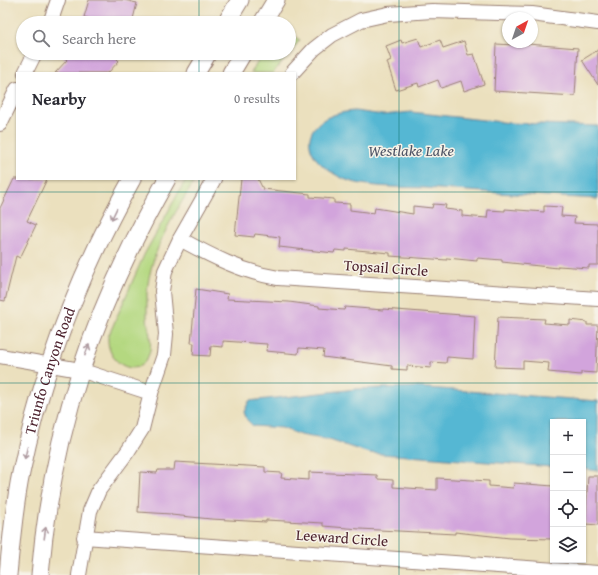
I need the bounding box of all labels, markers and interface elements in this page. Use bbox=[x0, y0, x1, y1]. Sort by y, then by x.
north arrow bbox=[502, 12, 538, 48]
search box bbox=[16, 16, 296, 60]
icon: search bbox=[30, 27, 52, 49]
text: Search here bbox=[62, 28, 136, 49]
text: Nearby bbox=[32, 86, 86, 111]
text: 0 results bbox=[234, 89, 280, 108]
water label: Westlake Lake bbox=[368, 138, 454, 162]
one-way arrow bbox=[110, 207, 117, 219]
street label: Topsail Circle bbox=[343, 254, 429, 281]
street label: Triunfo Canyon Road bbox=[19, 304, 80, 437]
one-way arrow bbox=[84, 344, 92, 356]
map controls bbox=[550, 419, 586, 563]
button: + bbox=[550, 419, 586, 455]
one-way arrow bbox=[21, 446, 29, 459]
button: − bbox=[550, 455, 586, 491]
button: locate bbox=[550, 491, 586, 527]
street label: Leeward Circle bbox=[295, 524, 389, 551]
one-way arrow bbox=[41, 527, 49, 540]
button: layers bbox=[550, 527, 586, 563]

